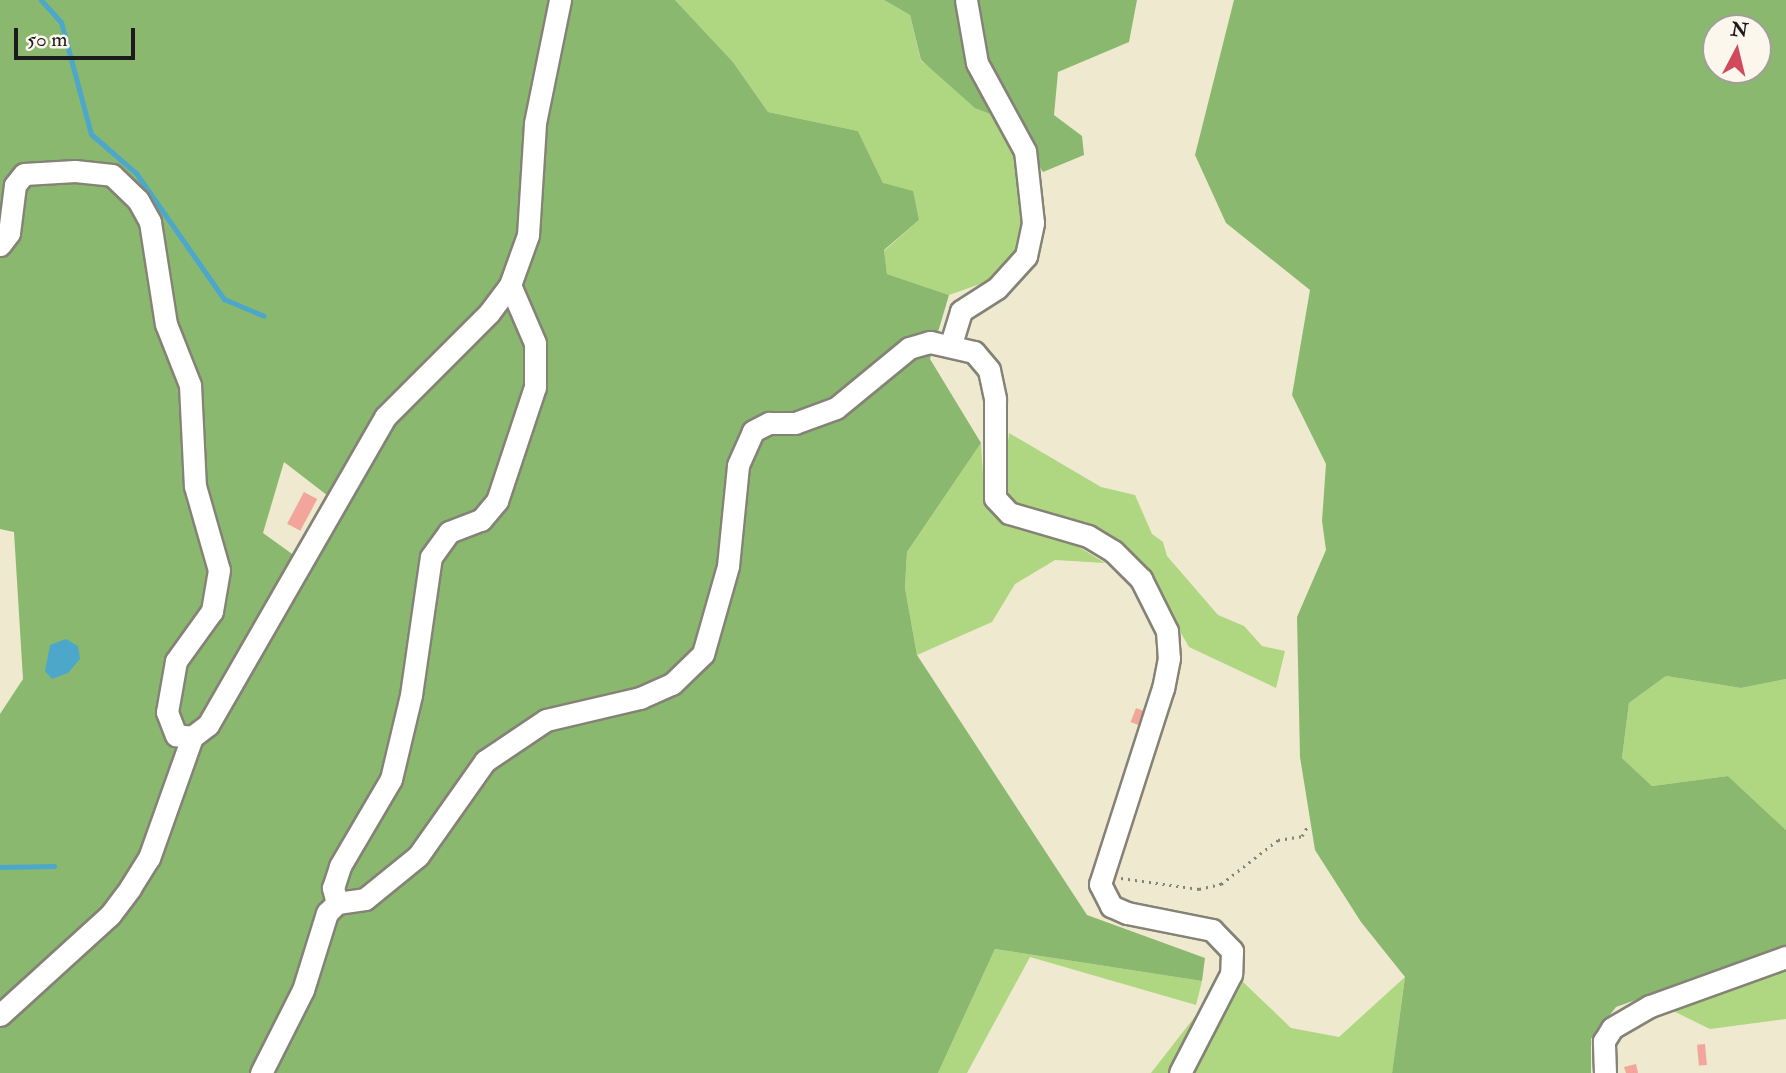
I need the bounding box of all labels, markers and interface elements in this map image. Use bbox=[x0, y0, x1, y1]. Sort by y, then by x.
scale bar bbox=[18, 14, 138, 58]
north arrow bbox=[1702, 14, 1772, 84]
text: N bbox=[1729, 17, 1749, 43]
text: 50 m bbox=[27, 26, 68, 53]

